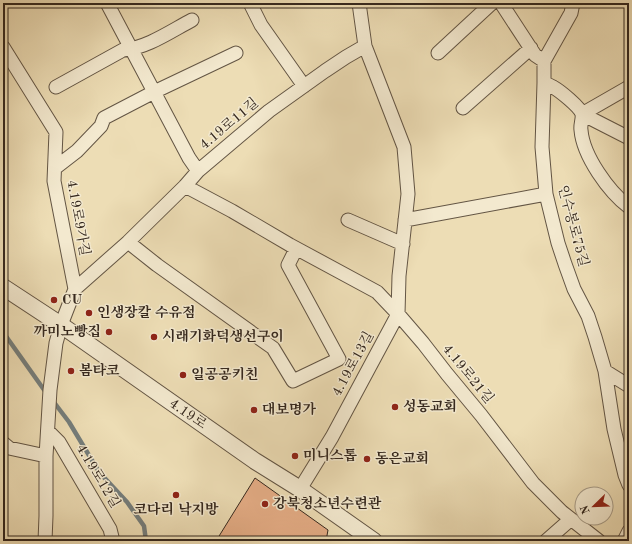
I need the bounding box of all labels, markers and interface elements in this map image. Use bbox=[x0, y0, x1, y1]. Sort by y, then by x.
street label: 4.19로11길 bbox=[196, 95, 261, 152]
street label: 4.19로9가길 bbox=[64, 179, 93, 257]
street label: 인수봉로75길 bbox=[555, 183, 593, 268]
place label: CU bbox=[62, 293, 82, 307]
marker: CU bbox=[49, 295, 59, 305]
place label: 인생장칼 수유점 bbox=[97, 304, 196, 320]
marker: 인생장칼 수유점 bbox=[84, 308, 94, 318]
place label: 까미노빵집 bbox=[33, 323, 101, 339]
marker: 까미노빵집 bbox=[104, 327, 114, 337]
place label: 시래기화덕생선구이 bbox=[162, 328, 284, 344]
street label: 4.19로13길 bbox=[329, 329, 376, 399]
marker: 시래기화덕생선구이 bbox=[149, 332, 159, 342]
street label: 4.19로21길 bbox=[440, 341, 497, 406]
place label: 봄타코 bbox=[79, 362, 120, 378]
marker: 봄타코 bbox=[66, 366, 76, 376]
place label: 일공공키친 bbox=[191, 366, 259, 382]
marker: 일공공키친 bbox=[178, 370, 188, 380]
street label: 4.19로 bbox=[167, 396, 210, 432]
place label: 성동교회 bbox=[403, 398, 457, 414]
place label: 대보명가 bbox=[262, 401, 317, 417]
marker: 성동교회 bbox=[390, 402, 400, 412]
marker: 대보명가 bbox=[249, 405, 259, 415]
street label: 4.19로12길 bbox=[74, 441, 123, 510]
place label: 미니스톱 bbox=[303, 447, 358, 463]
place label: 동은교회 bbox=[375, 450, 429, 466]
marker: 미니스톱 bbox=[290, 451, 300, 461]
marker: 동은교회 bbox=[362, 454, 372, 464]
north arrow bbox=[574, 486, 614, 526]
marker: 코다리 낙지방 bbox=[171, 490, 181, 500]
place label: 강북청소년수련관 bbox=[273, 495, 382, 511]
marker: 강북청소년수련관 bbox=[260, 499, 270, 509]
place label: 코다리 낙지방 bbox=[133, 501, 219, 517]
text: N bbox=[579, 503, 593, 515]

